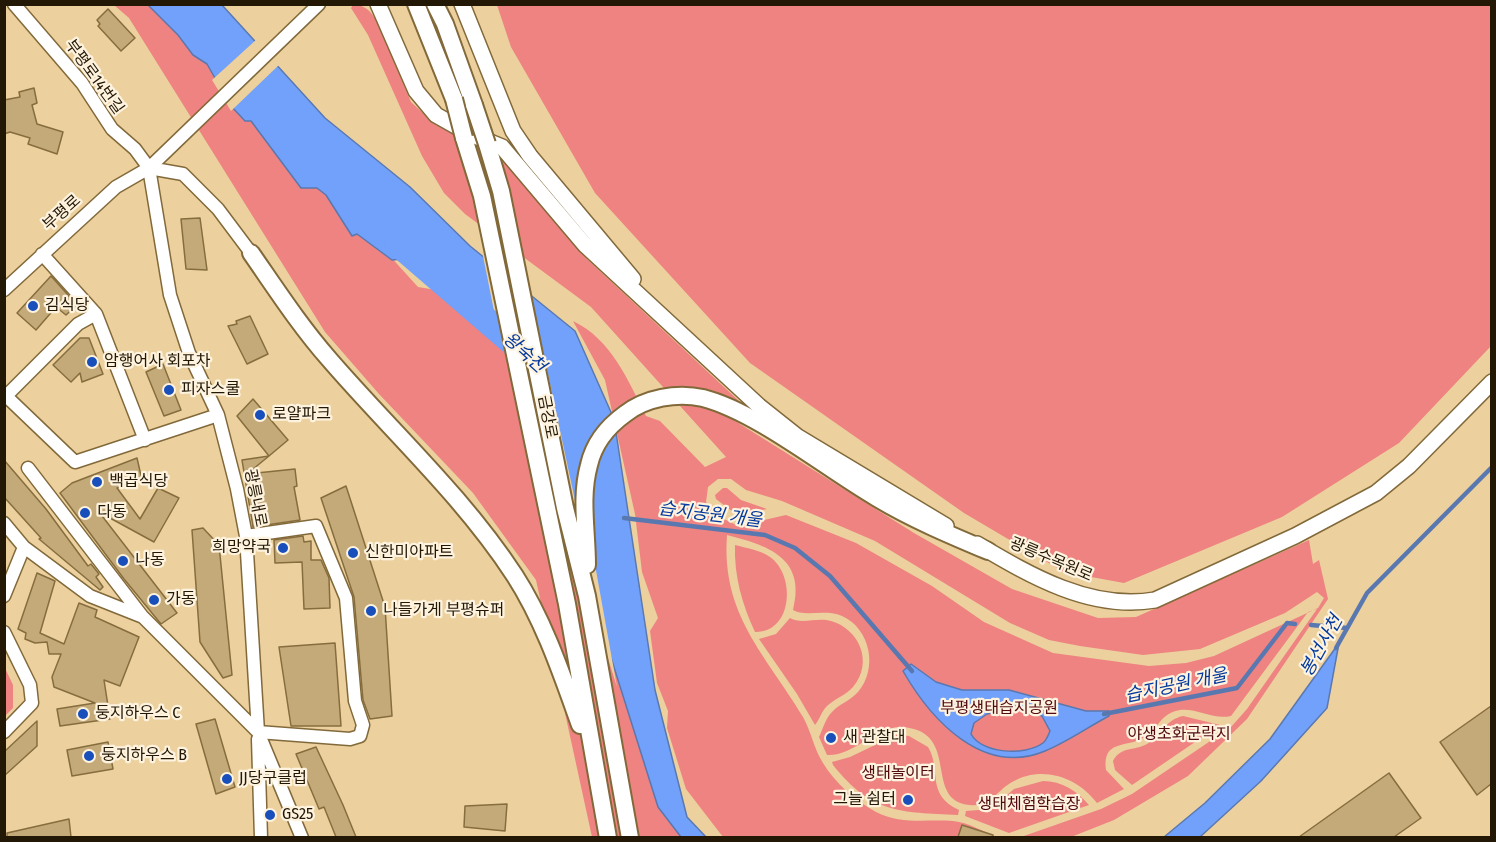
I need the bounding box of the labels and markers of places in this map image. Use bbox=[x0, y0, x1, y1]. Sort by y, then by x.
place label: 김식당 bbox=[45, 296, 89, 316]
marker: 김식당 bbox=[26, 299, 40, 313]
place label: 암행어사 회포차 bbox=[104, 352, 211, 372]
marker: 암행어사 회포차 bbox=[85, 355, 99, 369]
place label: 피자스쿨 bbox=[181, 380, 240, 400]
marker: 피자스쿨 bbox=[162, 383, 176, 397]
place label: 로얄파크 bbox=[272, 405, 331, 425]
marker: 로얄파크 bbox=[253, 408, 267, 422]
place label: 백곱식당 bbox=[109, 472, 168, 492]
marker: 백곱식당 bbox=[90, 475, 104, 489]
place label: 다동 bbox=[97, 503, 126, 523]
marker: 다동 bbox=[78, 506, 92, 520]
place label: 희망약국 bbox=[212, 538, 271, 558]
marker: 희망약국 bbox=[276, 541, 290, 555]
place label: 신한미아파트 bbox=[365, 543, 453, 563]
marker: 신한미아파트 bbox=[346, 546, 360, 560]
place label: 나동 bbox=[135, 551, 164, 571]
marker: 나동 bbox=[116, 554, 130, 568]
place label: 가동 bbox=[166, 590, 195, 610]
marker: 가동 bbox=[147, 593, 161, 607]
place label: 나들가게 부평슈퍼 bbox=[383, 601, 505, 621]
marker: 나들가게 부평슈퍼 bbox=[364, 604, 378, 618]
place label: 둥지하우스 C bbox=[95, 704, 180, 724]
marker: 둥지하우스 C bbox=[76, 707, 90, 721]
place label: 새 관찰대 bbox=[843, 728, 906, 748]
marker: 새 관찰대 bbox=[824, 731, 838, 745]
place label: 둥지하우스 B bbox=[101, 746, 187, 766]
marker: 둥지하우스 B bbox=[82, 749, 96, 763]
place label: JJ당구클럽 bbox=[239, 769, 307, 789]
marker: JJ당구클럽 bbox=[220, 772, 234, 786]
place label: 그늘 쉼터 bbox=[833, 790, 896, 810]
marker: 그늘 쉼터 bbox=[901, 793, 915, 807]
place label: GS25 bbox=[282, 805, 313, 825]
marker: GS25 bbox=[263, 808, 277, 822]

